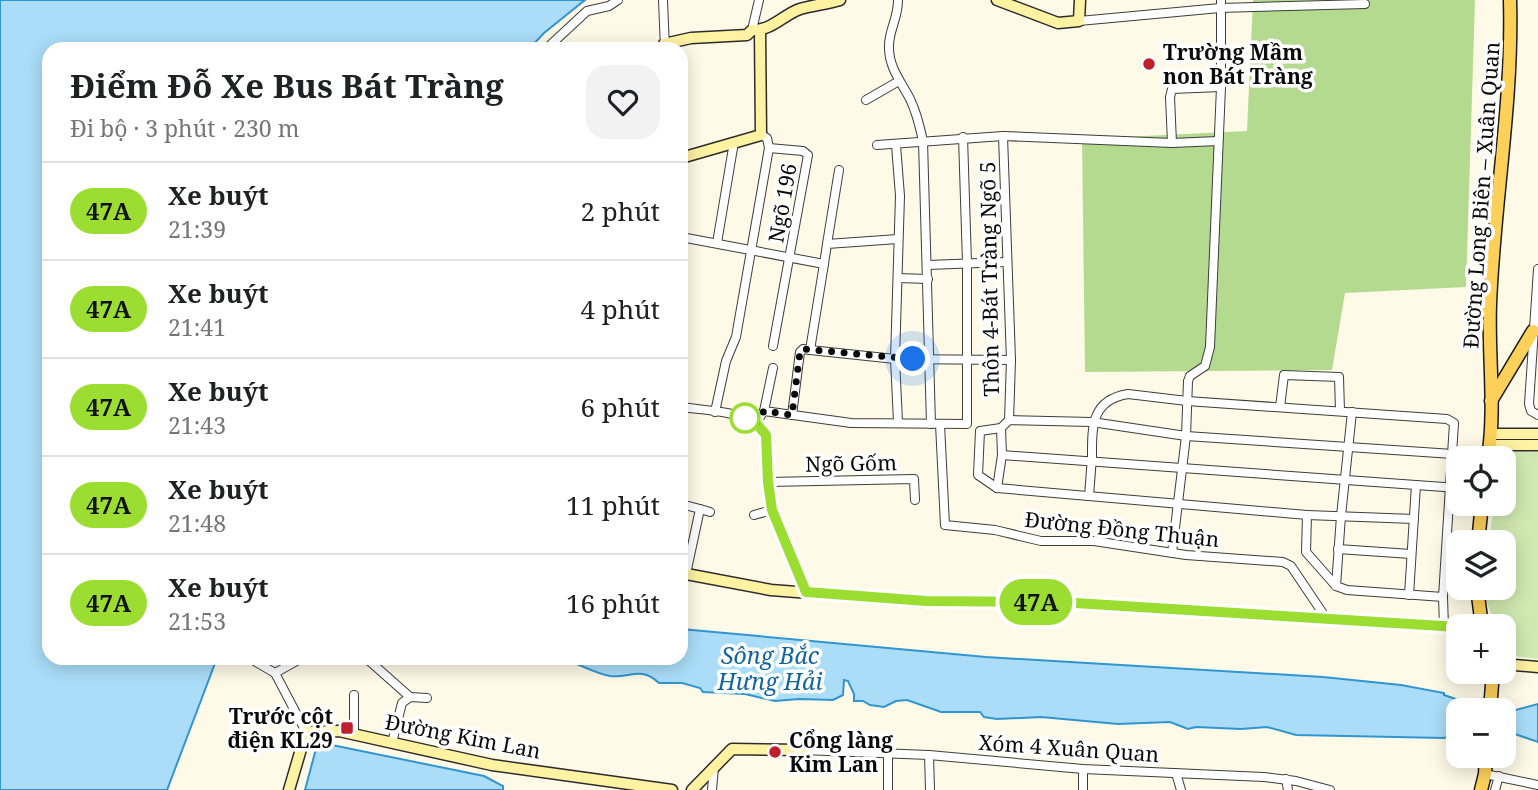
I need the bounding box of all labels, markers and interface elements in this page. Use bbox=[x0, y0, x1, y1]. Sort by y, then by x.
place label: Trường Mầm non Bát Tràng bbox=[1163, 38, 1313, 90]
street label: Đường Long Biên – Xuân Quan bbox=[1456, 41, 1506, 349]
marker: Trường Mầm non Bát Tràng bbox=[1141, 56, 1157, 72]
text: Điểm Đỗ Xe Bus Bát Tràng bbox=[70, 63, 504, 108]
button: heart bbox=[586, 65, 660, 139]
text: Đi bộ · 3 phút · 230 m bbox=[70, 112, 299, 144]
street label: Ngõ 196 bbox=[761, 161, 803, 245]
street label: Thôn 4-Bát Tràng Ngõ 5 bbox=[973, 161, 1005, 397]
text: Xe buýt bbox=[168, 177, 269, 213]
text: 2 phút bbox=[581, 193, 660, 229]
text: 47A bbox=[86, 194, 131, 227]
text: 21:39 bbox=[168, 213, 226, 245]
text: Xe buýt bbox=[168, 275, 269, 311]
text: 4 phút bbox=[581, 291, 660, 327]
text: 47A bbox=[86, 292, 131, 325]
text: 21:41 bbox=[168, 311, 226, 343]
your location bbox=[895, 341, 930, 376]
text: Xe buýt bbox=[168, 373, 269, 409]
text: 6 phút bbox=[581, 389, 660, 425]
text: 47A bbox=[86, 390, 131, 423]
unlabelled marker bbox=[730, 403, 760, 433]
text: 21:43 bbox=[168, 409, 226, 441]
map controls bbox=[1446, 446, 1516, 768]
button: locate bbox=[1446, 446, 1516, 516]
street label: Ngõ Gốm bbox=[805, 448, 897, 478]
text: Xe buýt bbox=[168, 471, 269, 507]
text: 11 phút bbox=[566, 487, 660, 523]
text: 47A bbox=[86, 488, 131, 521]
street label: Đường Đồng Thuận bbox=[1023, 505, 1221, 553]
text: 21:48 bbox=[168, 507, 226, 539]
button: layers bbox=[1446, 530, 1516, 600]
text: Xe buýt bbox=[168, 569, 269, 605]
line badge: 47A bbox=[996, 579, 1076, 625]
text: 16 phút bbox=[566, 585, 660, 621]
text: 47A bbox=[1013, 585, 1059, 618]
text: 47A bbox=[86, 586, 131, 619]
text: 21:53 bbox=[168, 605, 226, 637]
button: + bbox=[1446, 614, 1516, 684]
water label: Sông Bắc Hưng Hải bbox=[717, 639, 822, 697]
button: − bbox=[1446, 698, 1516, 768]
place label: Trước cột điện KL29 bbox=[228, 702, 333, 754]
street label: Đường Kim Lan bbox=[383, 707, 543, 765]
marker: Trước cột điện KL29 bbox=[339, 720, 355, 736]
place label: Cổng làng Kim Lan bbox=[789, 726, 893, 778]
street label: Xóm 4 Xuân Quan bbox=[978, 728, 1160, 768]
marker: Cổng làng Kim Lan bbox=[767, 744, 783, 760]

